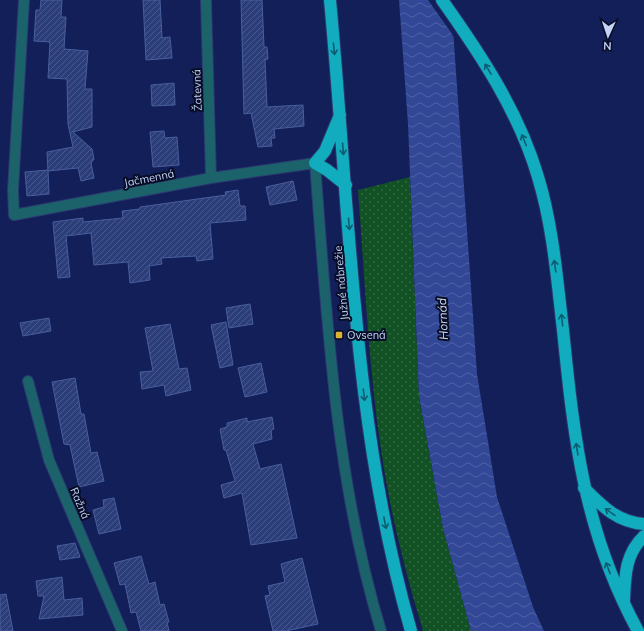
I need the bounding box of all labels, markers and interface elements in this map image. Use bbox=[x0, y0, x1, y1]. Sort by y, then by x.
north arrow bbox=[588, 16, 628, 56]
text: N bbox=[603, 39, 612, 53]
one-way arrow bbox=[331, 42, 338, 55]
one-way arrow bbox=[484, 63, 492, 75]
street label: Žatevná bbox=[189, 69, 205, 111]
one-way arrow bbox=[520, 134, 528, 146]
one-way arrow bbox=[340, 142, 347, 155]
street label: Jačmenná bbox=[123, 166, 175, 190]
one-way arrow bbox=[346, 217, 353, 230]
street label: Južné nábrežie bbox=[331, 245, 351, 321]
one-way arrow bbox=[551, 259, 559, 272]
water label: Hornád bbox=[434, 297, 451, 340]
one-way arrow bbox=[558, 314, 565, 327]
place label: Ovsená bbox=[347, 328, 386, 342]
marker: Ovsená bbox=[334, 330, 344, 340]
one-way arrow bbox=[360, 388, 368, 401]
one-way arrow bbox=[573, 443, 581, 456]
street label: Ražná bbox=[67, 485, 93, 521]
one-way arrow bbox=[605, 508, 616, 516]
one-way arrow bbox=[381, 516, 389, 529]
one-way arrow bbox=[604, 563, 612, 575]

